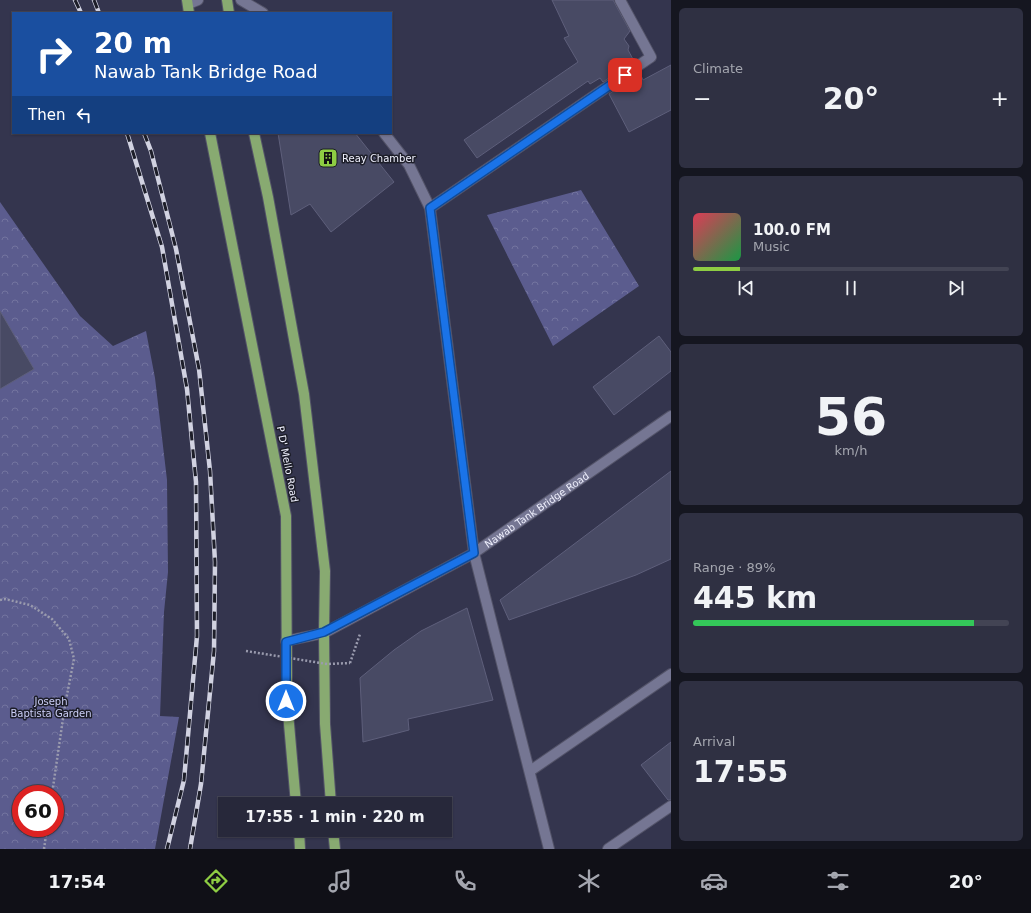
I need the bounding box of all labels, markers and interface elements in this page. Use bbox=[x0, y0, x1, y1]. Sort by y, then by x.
text: 20 m bbox=[94, 27, 172, 60]
icon: right bbox=[28, 28, 80, 80]
pin bbox=[608, 58, 642, 92]
text: Nawab Tank Bridge Road bbox=[94, 61, 318, 82]
text: Climate bbox=[693, 61, 743, 76]
icon: arrive bbox=[614, 64, 636, 86]
text: 20° bbox=[823, 81, 879, 116]
text: − bbox=[693, 86, 711, 111]
text: + bbox=[991, 86, 1009, 111]
icon: left bbox=[73, 104, 95, 126]
text: Then bbox=[28, 106, 65, 124]
building icon: Reay Chamber bbox=[317, 147, 339, 169]
place label: Reay Chamber bbox=[342, 153, 417, 164]
text: 100.0 FM bbox=[753, 221, 831, 239]
text: Music bbox=[753, 239, 790, 254]
icon: previous bbox=[735, 277, 757, 299]
icon: pause bbox=[840, 277, 862, 299]
icon: next bbox=[945, 277, 967, 299]
text: 56 bbox=[815, 387, 887, 447]
street label: P D' Mello Road bbox=[275, 425, 300, 503]
text: km/h bbox=[835, 443, 867, 458]
street label: Nawab Tank Bridge Road bbox=[483, 470, 591, 550]
text: Range · 89% bbox=[693, 560, 776, 575]
text: 445 km bbox=[693, 580, 817, 615]
position arrow bbox=[265, 680, 307, 722]
park label: Joseph Baptista Garden bbox=[10, 696, 92, 719]
text: Arrival bbox=[693, 734, 735, 749]
text: 17:55 bbox=[693, 754, 789, 789]
speed limit sign: 60 bbox=[12, 785, 64, 837]
text: 17:55 · 1 min · 220 m bbox=[245, 808, 425, 826]
icon: directions bbox=[202, 867, 230, 895]
icon: music bbox=[326, 867, 354, 895]
icon: phone bbox=[451, 867, 479, 895]
icon: climate bbox=[575, 867, 603, 895]
icon: car bbox=[700, 867, 728, 895]
icon: filters bbox=[824, 867, 852, 895]
text: 17:54 bbox=[48, 871, 106, 892]
text: 20° bbox=[949, 871, 983, 892]

